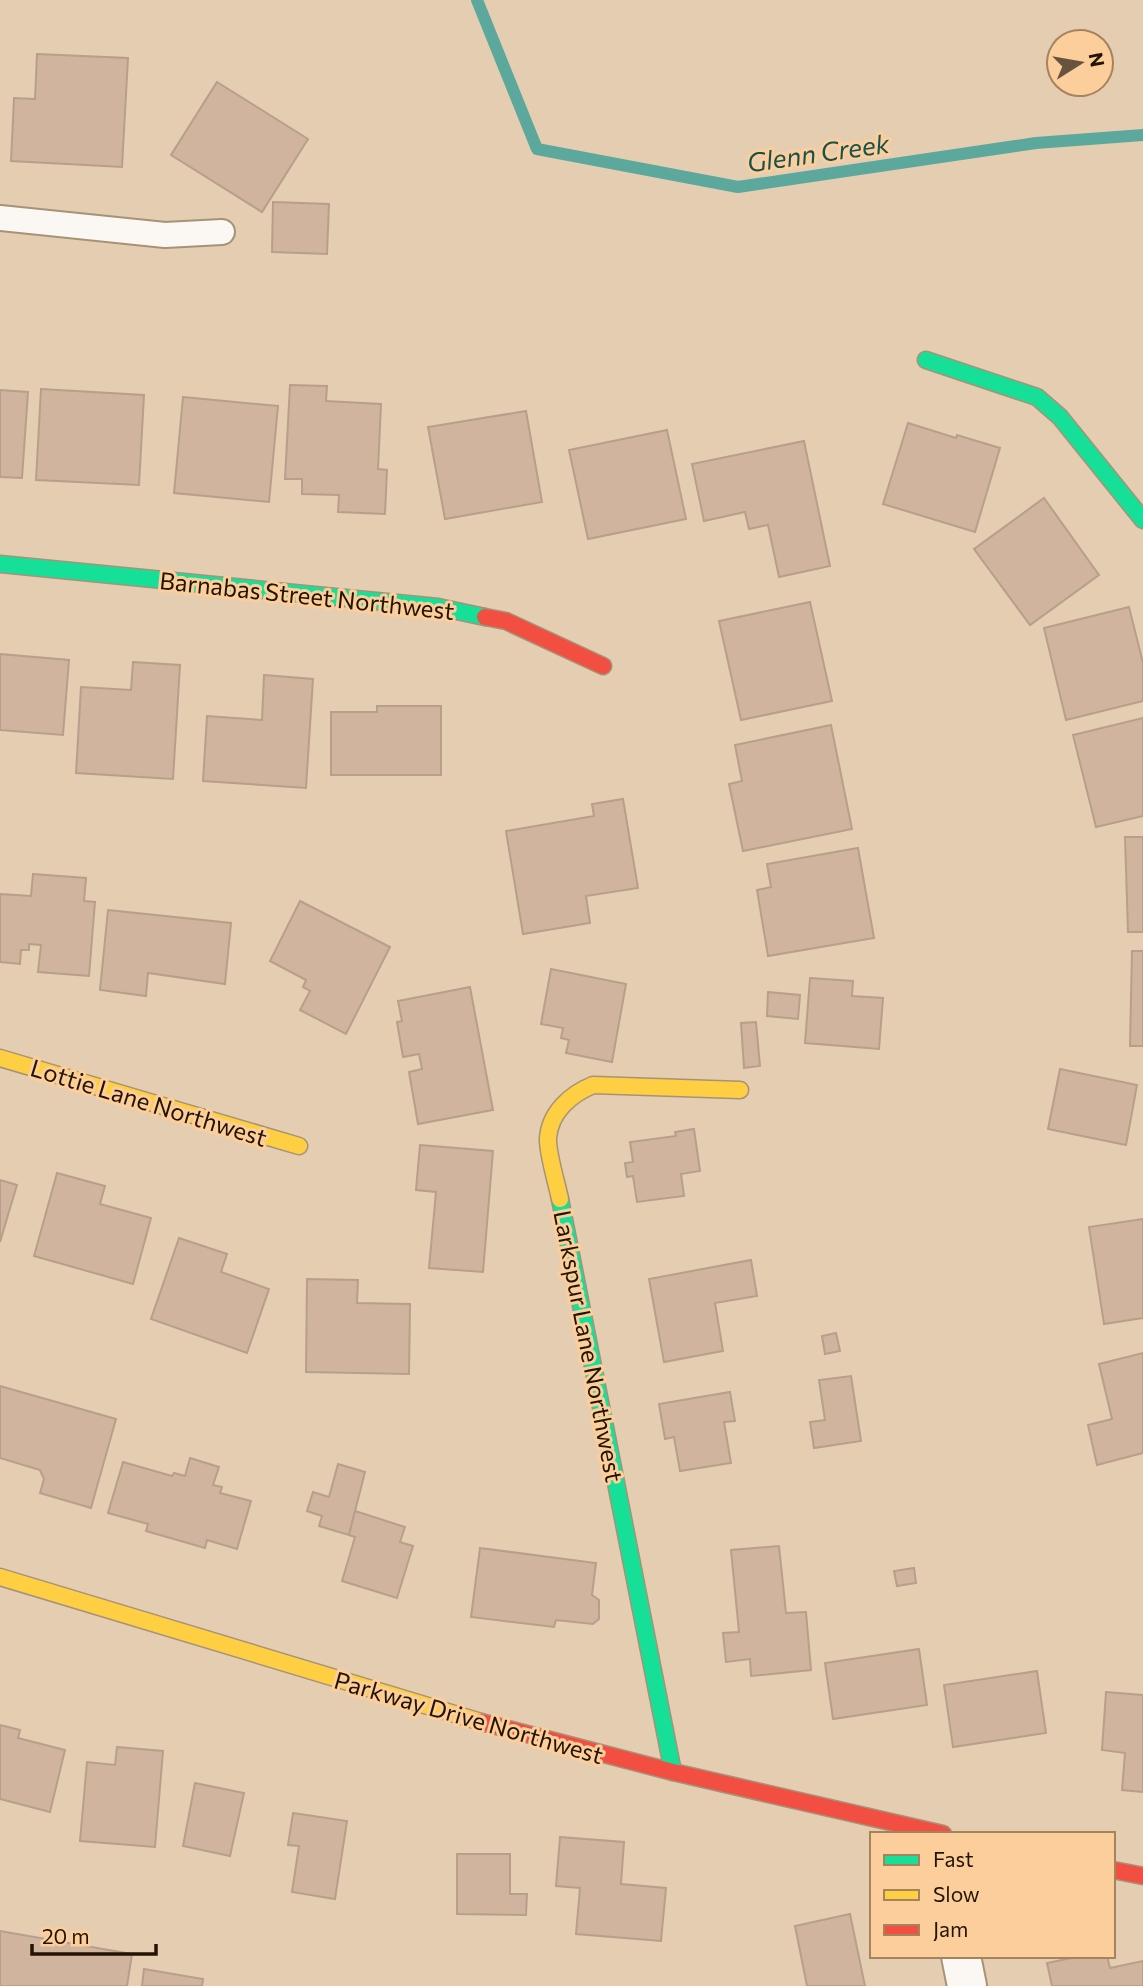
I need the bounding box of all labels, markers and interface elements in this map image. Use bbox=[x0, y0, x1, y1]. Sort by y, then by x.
north arrow bbox=[1045, 28, 1115, 98]
text: N bbox=[1085, 50, 1110, 69]
water label: Glenn Creek bbox=[745, 127, 892, 177]
street label: Barnabas Street Northwest bbox=[158, 565, 456, 625]
street label: Lottie Lane Northwest bbox=[27, 1052, 271, 1152]
street label: Larkspur Lane Northwest bbox=[548, 1208, 630, 1485]
street label: Parkway Drive Northwest bbox=[331, 1665, 607, 1769]
legend bbox=[870, 1832, 1115, 1958]
text: Fast bbox=[933, 1846, 974, 1871]
text: Slow bbox=[933, 1881, 980, 1906]
scale bar bbox=[32, 1912, 156, 1956]
text: Jam bbox=[933, 1916, 968, 1941]
text: 20 m bbox=[42, 1923, 90, 1948]

